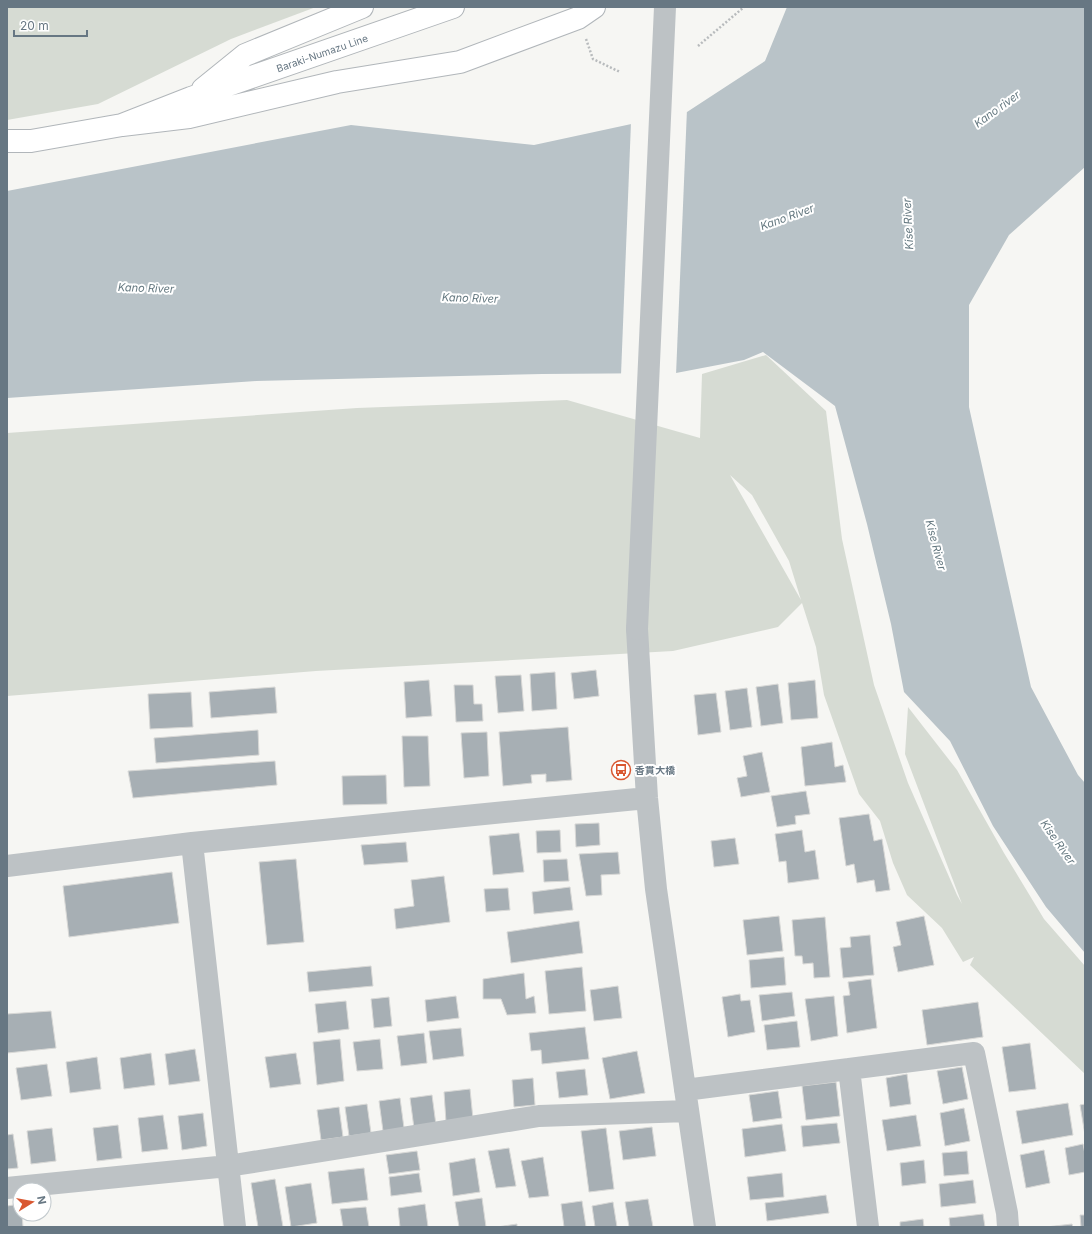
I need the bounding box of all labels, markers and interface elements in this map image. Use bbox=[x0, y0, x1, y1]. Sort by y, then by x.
scale bar bbox=[14, 12, 87, 38]
text: 20 m bbox=[20, 18, 49, 33]
street label: Baraki-Numazu Line bbox=[275, 32, 369, 74]
water label: Kano river bbox=[971, 87, 1023, 130]
water label: Kise River bbox=[900, 197, 916, 250]
water label: Kano River bbox=[758, 201, 817, 233]
water label: Kano River bbox=[118, 280, 175, 296]
water label: Kano River bbox=[442, 290, 499, 306]
water label: Kise River bbox=[923, 518, 950, 573]
bus stop icon: 香貫大橋 bbox=[610, 759, 632, 781]
place label: 香貫大橋 bbox=[634, 764, 675, 776]
water label: Kise River bbox=[1037, 817, 1079, 868]
north arrow bbox=[12, 1182, 52, 1222]
text: N bbox=[34, 1195, 49, 1206]

